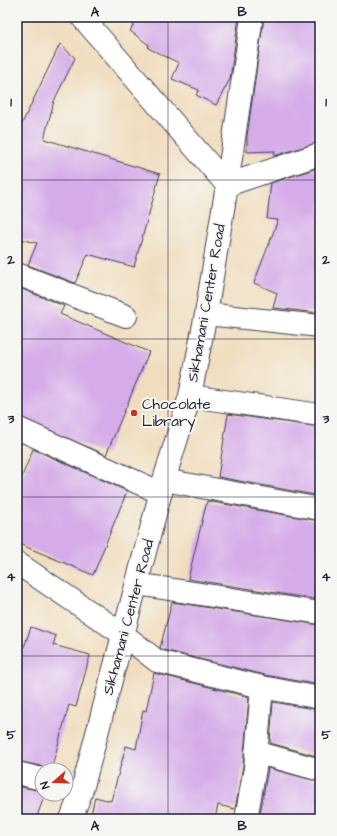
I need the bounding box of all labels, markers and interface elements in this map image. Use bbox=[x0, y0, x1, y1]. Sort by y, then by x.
text: A bbox=[91, 3, 100, 21]
text: B bbox=[237, 3, 247, 21]
text: 1 bbox=[10, 93, 12, 111]
text: 1 bbox=[325, 93, 327, 111]
street label: Sikhamani Center Road bbox=[182, 222, 231, 384]
text: 2 bbox=[6, 251, 15, 269]
text: 2 bbox=[321, 251, 330, 269]
place label: Chocolate Library bbox=[142, 394, 211, 433]
marker: Chocolate Library bbox=[129, 408, 139, 418]
text: 3 bbox=[7, 410, 15, 428]
text: 3 bbox=[322, 410, 330, 428]
street label: Sikhamani Center Road bbox=[98, 537, 159, 697]
text: 4 bbox=[7, 568, 16, 586]
text: 4 bbox=[322, 568, 331, 586]
text: 5 bbox=[6, 726, 16, 744]
text: 5 bbox=[321, 726, 331, 744]
north arrow bbox=[34, 762, 74, 802]
text: N bbox=[37, 779, 53, 791]
text: A bbox=[91, 817, 100, 835]
text: B bbox=[237, 817, 247, 835]

